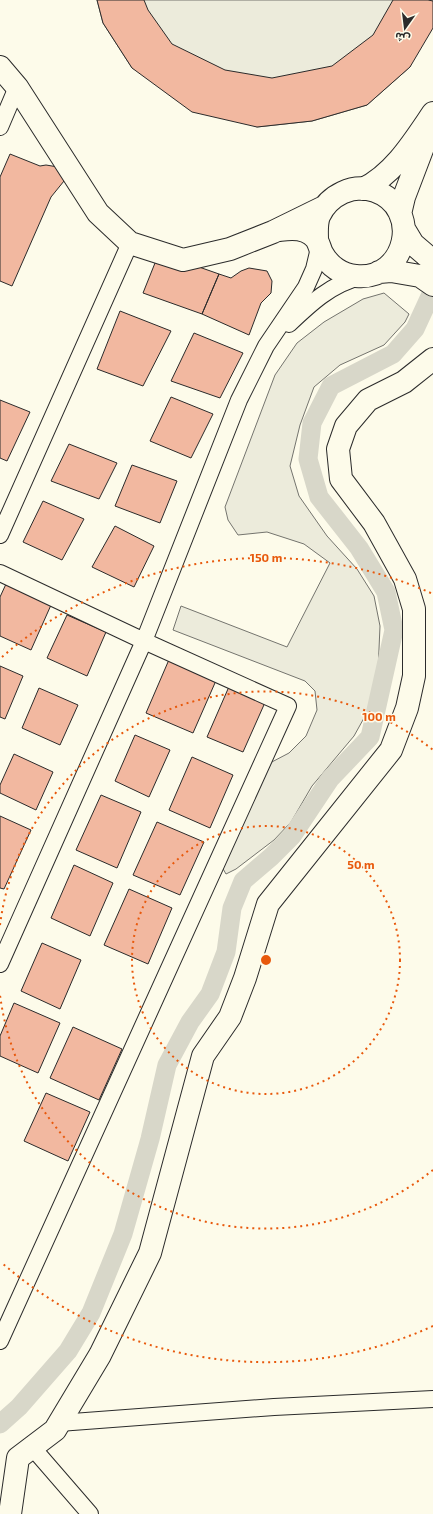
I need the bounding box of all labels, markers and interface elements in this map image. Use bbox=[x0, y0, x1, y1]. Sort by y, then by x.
north arrow bbox=[385, 8, 425, 48]
text: ش bbox=[394, 29, 412, 46]
text: 150 m bbox=[250, 550, 282, 564]
text: 100 m bbox=[362, 709, 396, 723]
text: 50 m bbox=[347, 857, 375, 871]
centre of rings bbox=[259, 953, 273, 967]

